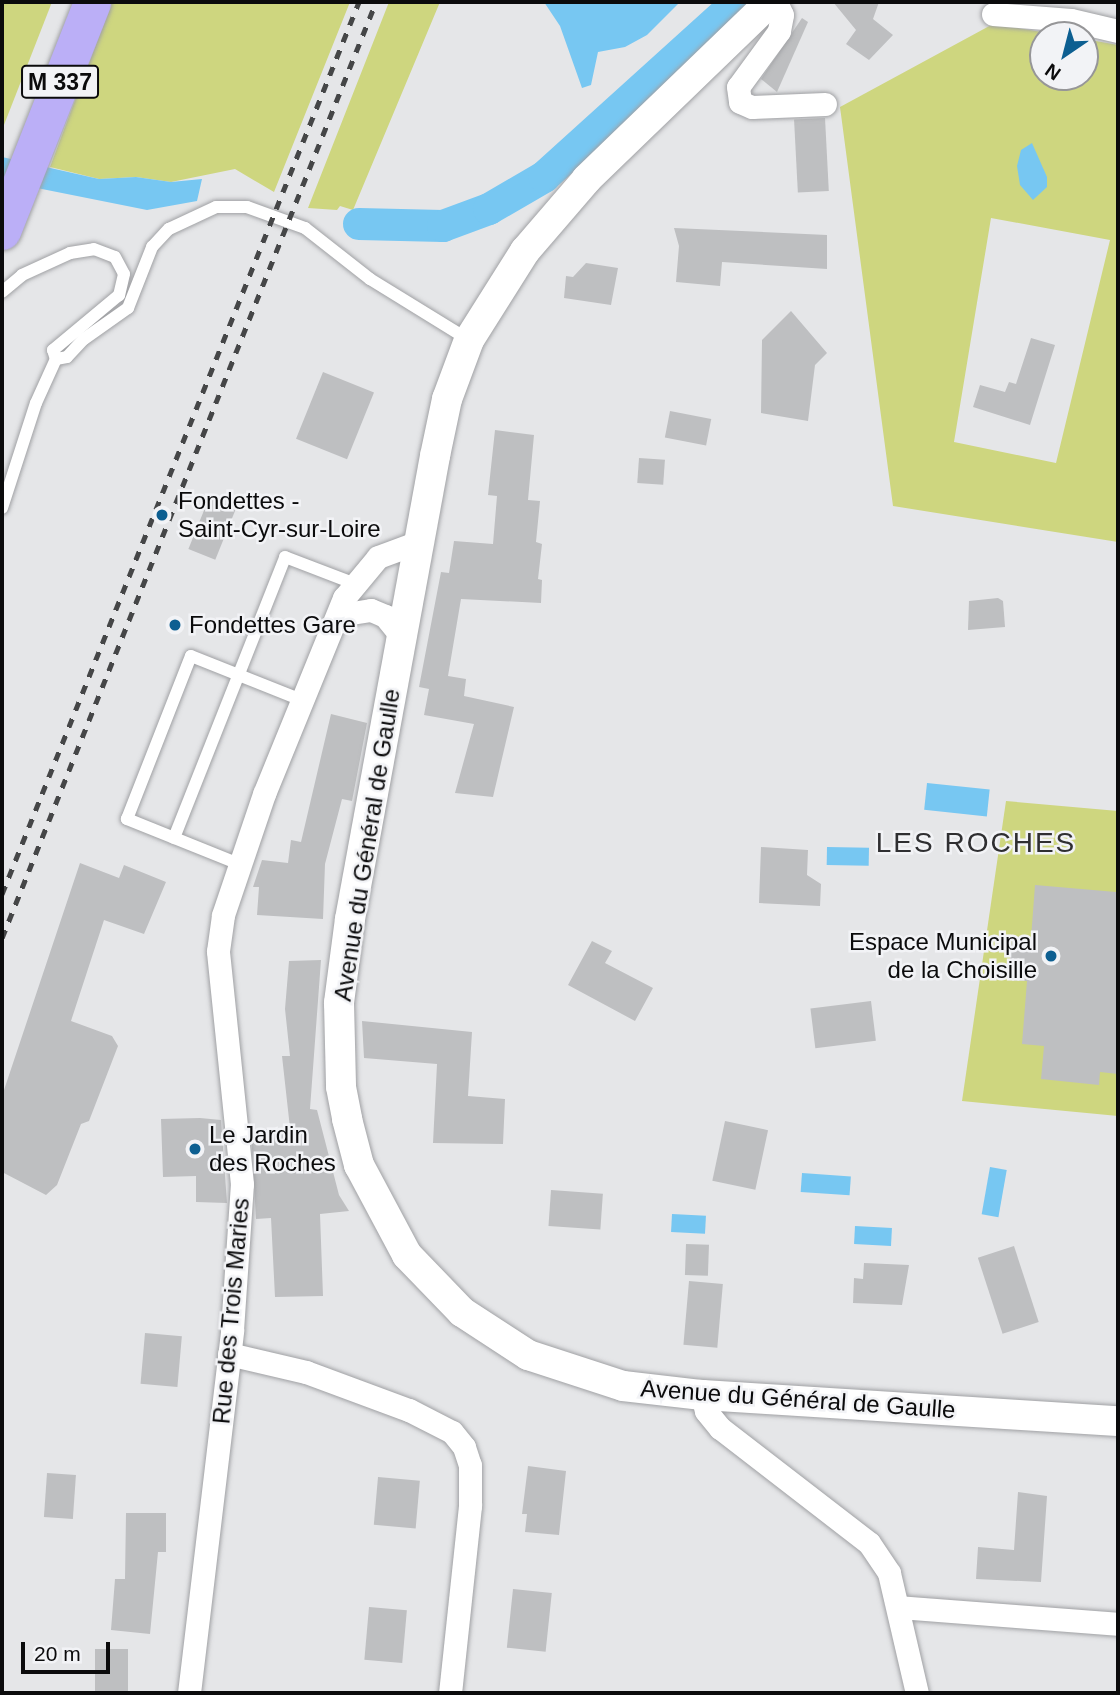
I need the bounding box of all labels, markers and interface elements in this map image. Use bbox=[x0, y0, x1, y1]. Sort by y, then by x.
north arrow bbox=[1029, 21, 1099, 91]
text: N bbox=[1041, 59, 1064, 85]
road number: M 337 bbox=[20, 62, 100, 102]
place label: Fondettes - Saint-Cyr-sur-Loire bbox=[178, 487, 381, 543]
marker: Fondettes - Saint-Cyr-sur-Loire bbox=[152, 505, 172, 525]
place label: Fondettes Gare bbox=[189, 611, 356, 639]
marker: Fondettes Gare bbox=[167, 617, 183, 633]
street label: Avenue du Général de Gaulle bbox=[328, 687, 406, 1003]
district label: LES ROCHES bbox=[877, 826, 1075, 860]
place label: Espace Municipal de la Choisille bbox=[849, 928, 1037, 984]
marker: Espace Municipal de la Choisille bbox=[1043, 948, 1059, 964]
place label: Le Jardin des Roches bbox=[209, 1121, 336, 1177]
marker: Le Jardin des Roches bbox=[187, 1141, 203, 1157]
street label: Rue des Trois Maries bbox=[207, 1197, 255, 1425]
street label: Avenue du Général de Gaulle bbox=[639, 1374, 957, 1424]
scale bar bbox=[24, 1628, 114, 1672]
text: 20 m bbox=[34, 1642, 81, 1665]

